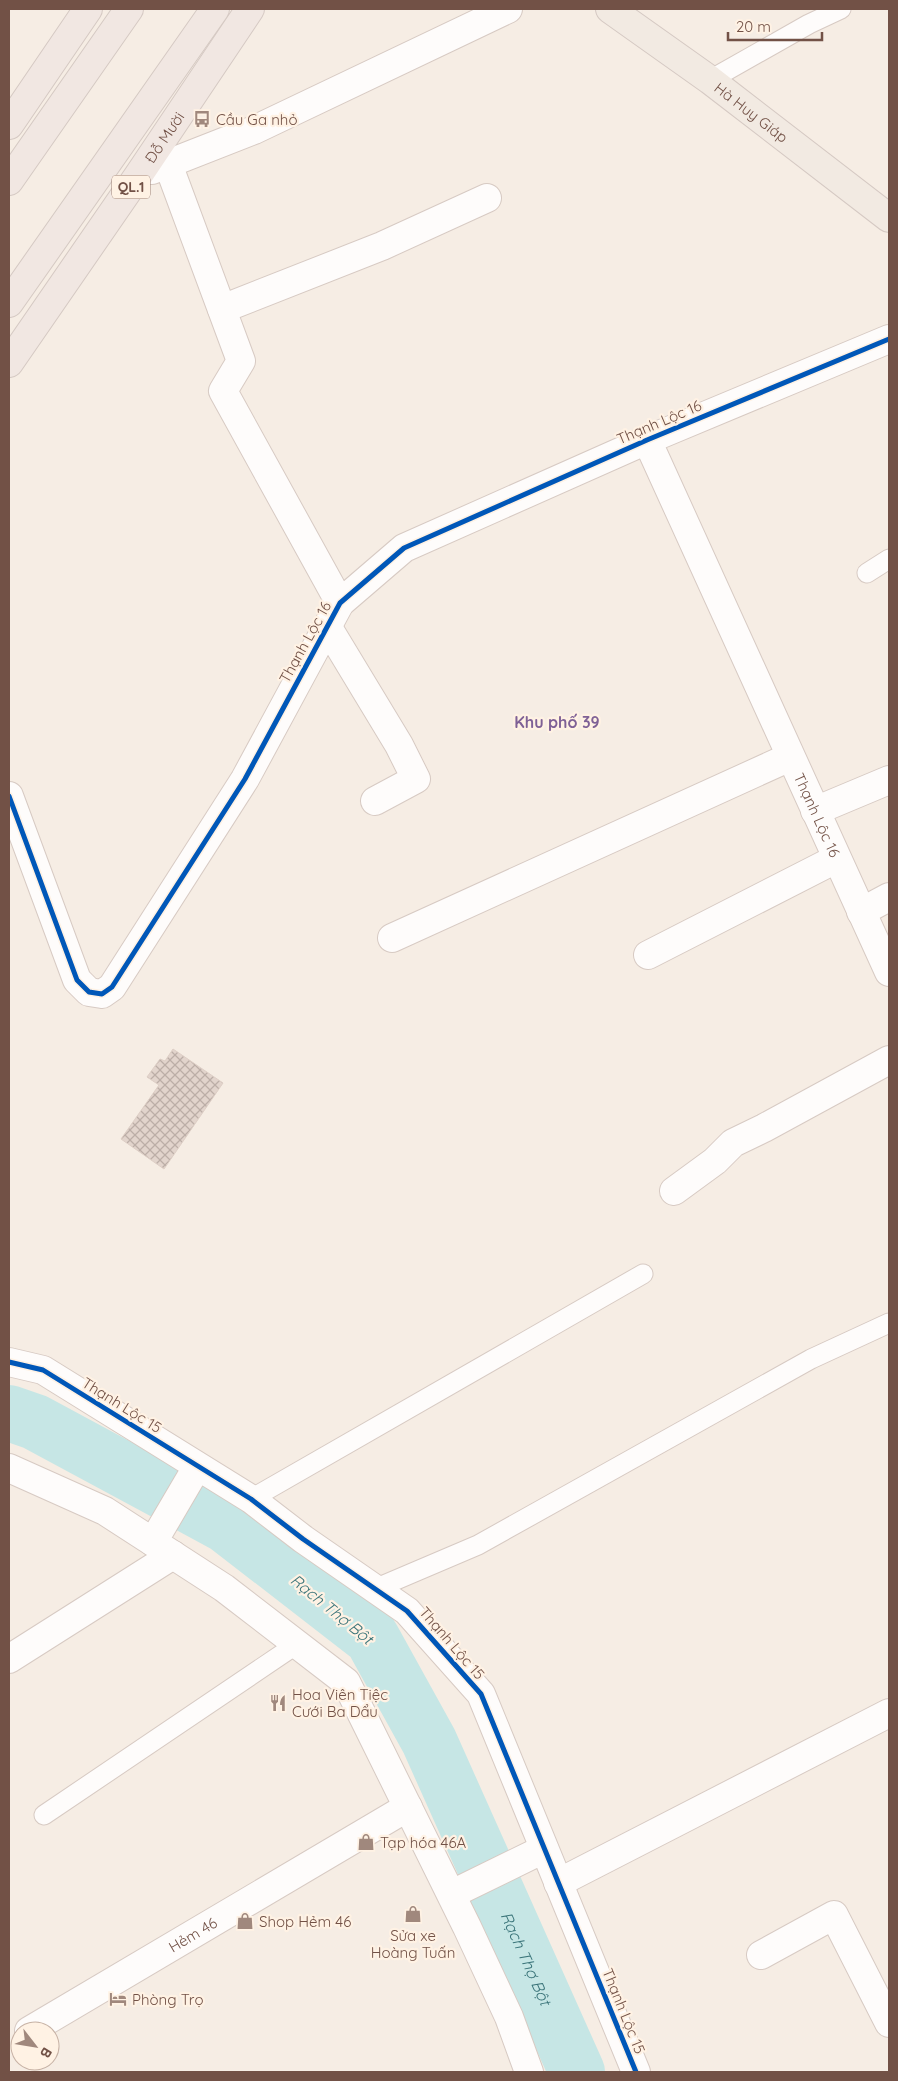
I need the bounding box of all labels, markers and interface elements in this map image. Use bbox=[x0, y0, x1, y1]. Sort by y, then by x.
scale bar bbox=[728, 10, 822, 42]
text: 20 m bbox=[736, 17, 771, 36]
street label: Hà Huy Giáp bbox=[711, 78, 792, 146]
street label: Đỗ Mười bbox=[140, 108, 188, 166]
bus stop icon: Cầu Ga nhỏ bbox=[192, 109, 212, 129]
place label: Cầu Ga nhỏ bbox=[216, 110, 297, 129]
road number: QL.1 bbox=[112, 176, 150, 198]
street label: Thạnh Lộc 16 bbox=[614, 396, 704, 448]
street label: Thạnh Lộc 16 bbox=[275, 598, 335, 686]
district label: Khu phố 39 bbox=[514, 712, 600, 732]
street label: Thạnh Lộc 16 bbox=[790, 770, 845, 860]
street label: Thạnh Lộc 15 bbox=[79, 1373, 165, 1437]
water label: Rạch Thợ Bột bbox=[287, 1570, 379, 1649]
street label: Thạnh Lộc 15 bbox=[415, 1603, 489, 1683]
place label: Hoa Viên Tiệc Cưới Ba Dẩu bbox=[292, 1685, 388, 1721]
restaurant icon: Hoa Viên Tiệc Cưới Ba Dẩu bbox=[268, 1693, 288, 1713]
shop icon: Tạp hóa 46A bbox=[356, 1832, 376, 1852]
place label: Tạp hóa 46A bbox=[380, 1833, 467, 1852]
shop icon: Sửa xe Hoàng Tuấn bbox=[403, 1904, 423, 1924]
water label: Rạch Thợ Bột bbox=[497, 1908, 557, 2010]
shop icon: Shop Hẻm 46 bbox=[235, 1911, 255, 1931]
place label: Shop Hẻm 46 bbox=[259, 1912, 351, 1931]
street label: Hẻm 46 bbox=[165, 1913, 220, 1956]
place label: Sửa xe Hoàng Tuấn bbox=[371, 1926, 455, 1962]
street label: Thạnh Lộc 15 bbox=[598, 1965, 650, 2057]
hotel icon: Phòng Trọ bbox=[108, 1989, 128, 2009]
place label: Phòng Trọ bbox=[132, 1990, 204, 2009]
north arrow bbox=[10, 2021, 60, 2071]
text: B bbox=[36, 2044, 56, 2061]

